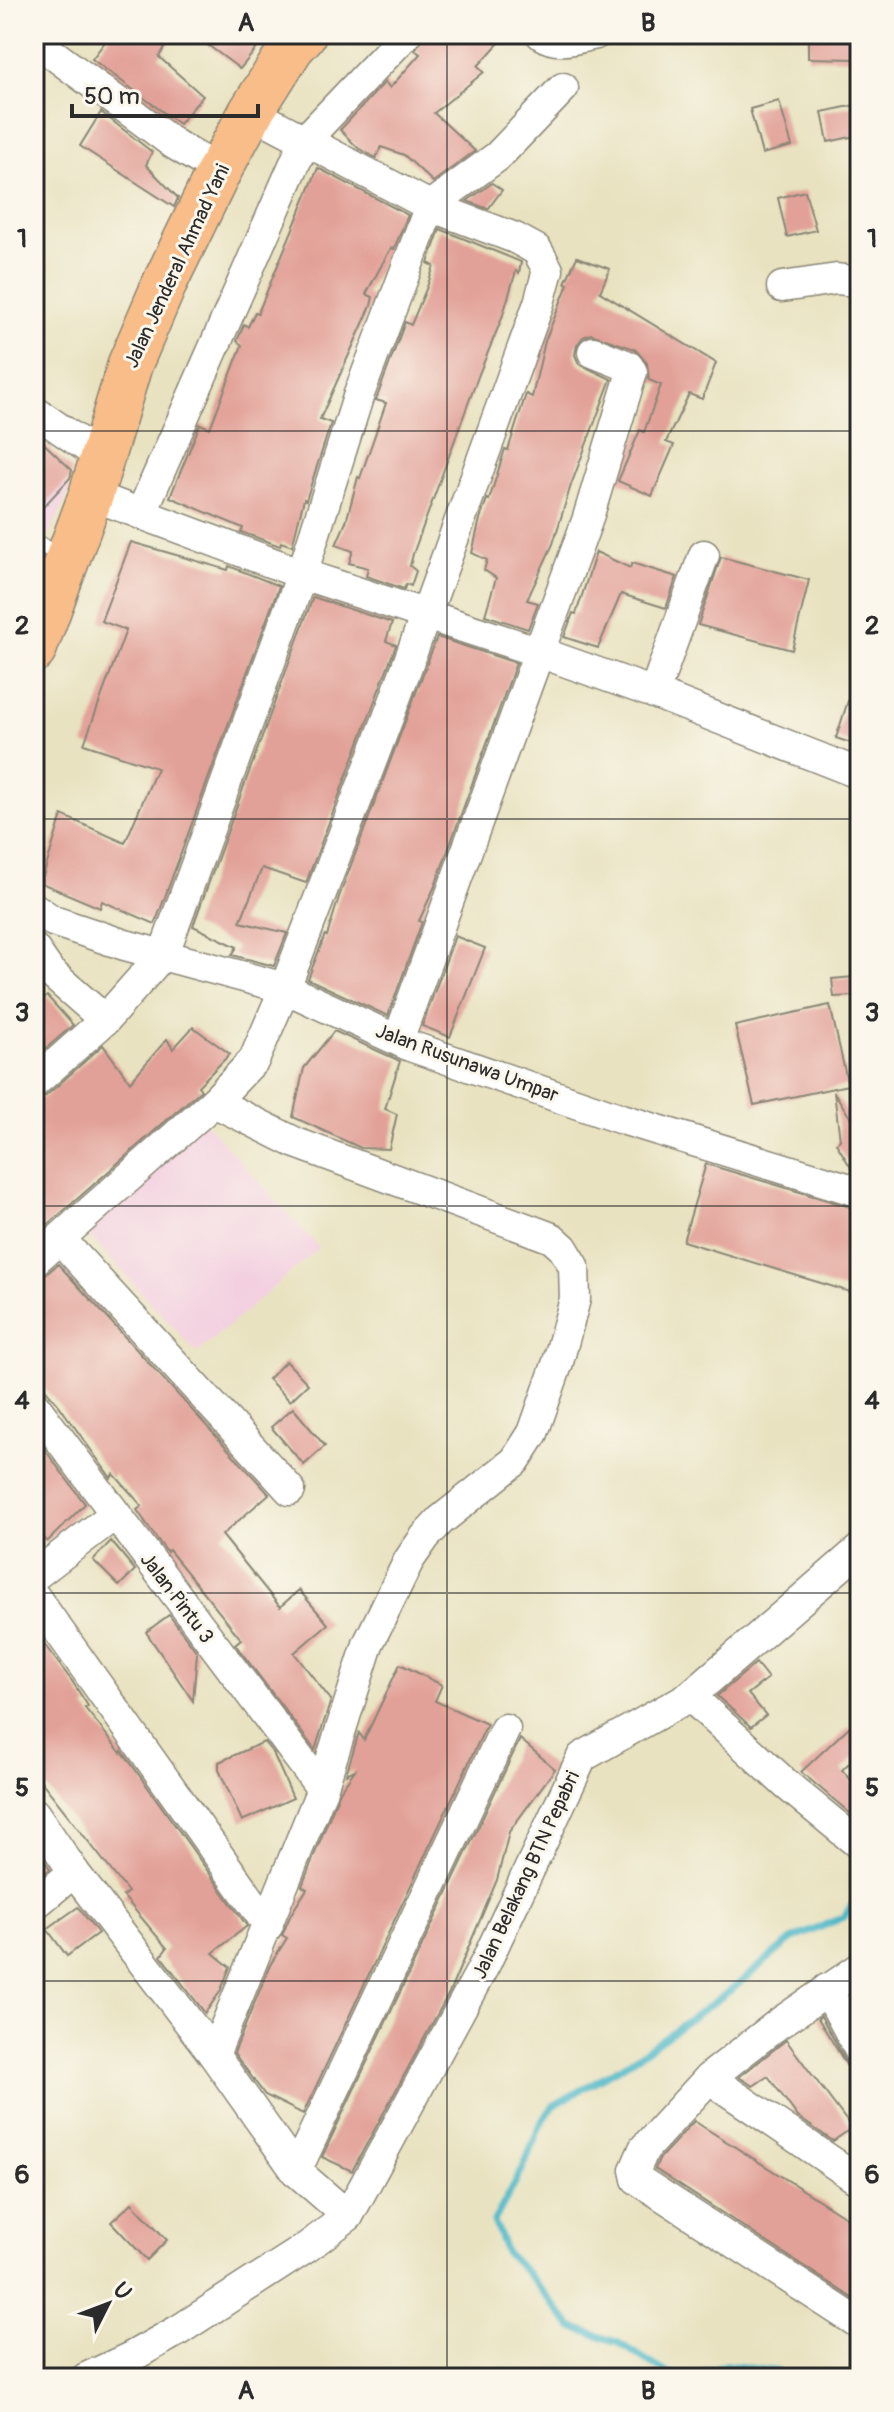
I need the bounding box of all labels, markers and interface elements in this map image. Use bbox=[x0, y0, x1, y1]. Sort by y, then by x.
text: A bbox=[238, 7, 255, 39]
text: B bbox=[641, 7, 655, 39]
scale bar bbox=[72, 68, 258, 118]
text: 50 m bbox=[84, 82, 140, 111]
street label: Jalan Jenderal Ahmad Yani bbox=[119, 160, 235, 372]
text: 1 bbox=[17, 223, 27, 255]
text: 1 bbox=[867, 223, 877, 255]
text: 2 bbox=[15, 610, 29, 642]
text: 2 bbox=[865, 610, 879, 642]
text: 3 bbox=[15, 997, 29, 1029]
text: 3 bbox=[865, 997, 879, 1029]
street label: Jalan Rusunawa Umpar bbox=[372, 1018, 562, 1108]
text: 4 bbox=[14, 1385, 30, 1417]
text: 4 bbox=[864, 1385, 880, 1417]
street label: Jalan Pintu 3 bbox=[135, 1548, 219, 1648]
street label: Jalan Belakang BTN Pepabri bbox=[467, 1767, 585, 1983]
text: 5 bbox=[15, 1772, 29, 1804]
text: 5 bbox=[865, 1772, 879, 1804]
text: 6 bbox=[14, 2159, 30, 2191]
text: 6 bbox=[864, 2159, 880, 2191]
north arrow bbox=[68, 2264, 148, 2344]
text: U bbox=[107, 2277, 137, 2306]
text: A bbox=[238, 2375, 255, 2407]
text: B bbox=[641, 2375, 655, 2407]

